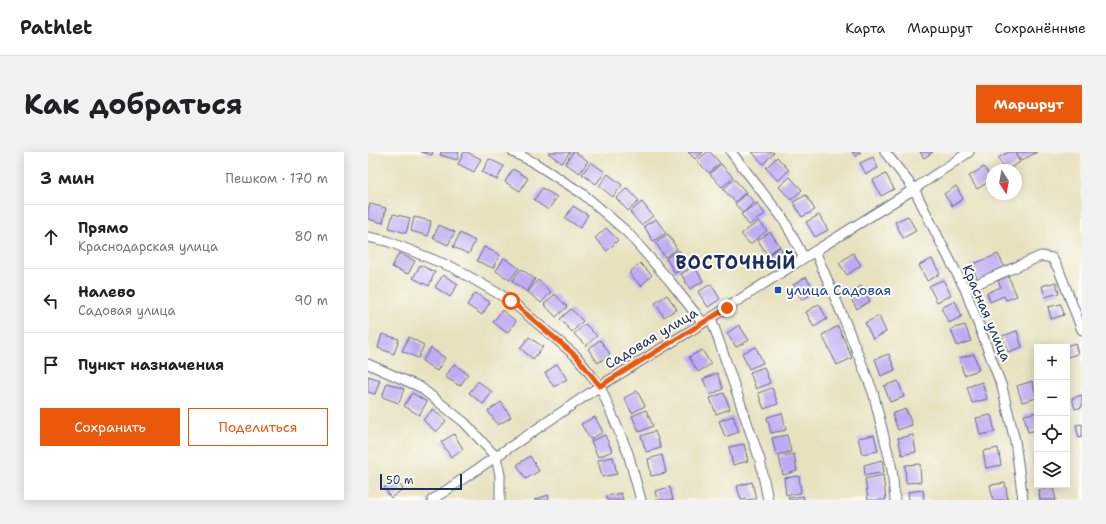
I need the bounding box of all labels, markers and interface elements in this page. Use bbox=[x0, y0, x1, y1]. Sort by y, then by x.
text: Pathlet bbox=[20, 15, 92, 40]
text: Карта bbox=[845, 19, 885, 37]
text: Маршрут bbox=[907, 19, 973, 37]
text: Сохранённые bbox=[995, 19, 1086, 37]
text: Как добраться bbox=[24, 85, 243, 123]
button: Маршрут bbox=[976, 85, 1082, 123]
north arrow bbox=[986, 164, 1022, 200]
text: 3 мин bbox=[40, 167, 95, 189]
text: Пешком · 170 m bbox=[225, 170, 328, 187]
text: Прямо bbox=[78, 218, 128, 238]
icon: ahead bbox=[40, 226, 62, 248]
text: 80 m bbox=[294, 228, 328, 245]
text: Краснодарская улица bbox=[78, 238, 218, 255]
district label: ВОСТОЧНЫЙ bbox=[675, 250, 797, 275]
street label: Красная улица bbox=[959, 262, 1016, 364]
place label: улица Садовая bbox=[786, 281, 891, 299]
text: Налево bbox=[78, 282, 136, 302]
marker: улица Садовая bbox=[773, 285, 783, 295]
icon: left bbox=[40, 290, 62, 312]
text: 90 m bbox=[294, 292, 328, 309]
route start bbox=[502, 292, 520, 310]
route end bbox=[718, 299, 736, 317]
text: Садовая улица bbox=[78, 302, 176, 319]
street label: Садовая улица bbox=[601, 303, 701, 373]
map controls bbox=[1034, 344, 1070, 488]
button: + bbox=[1034, 344, 1070, 380]
icon: arrive bbox=[40, 354, 62, 376]
text: Пункт назначения bbox=[78, 355, 224, 375]
button: − bbox=[1034, 380, 1070, 416]
button: Сохранить bbox=[40, 408, 180, 446]
button: Поделиться bbox=[188, 408, 328, 446]
button: locate bbox=[1034, 416, 1070, 452]
button: layers bbox=[1034, 452, 1070, 488]
scale bar bbox=[380, 472, 462, 491]
text: 50 m bbox=[386, 473, 414, 488]

